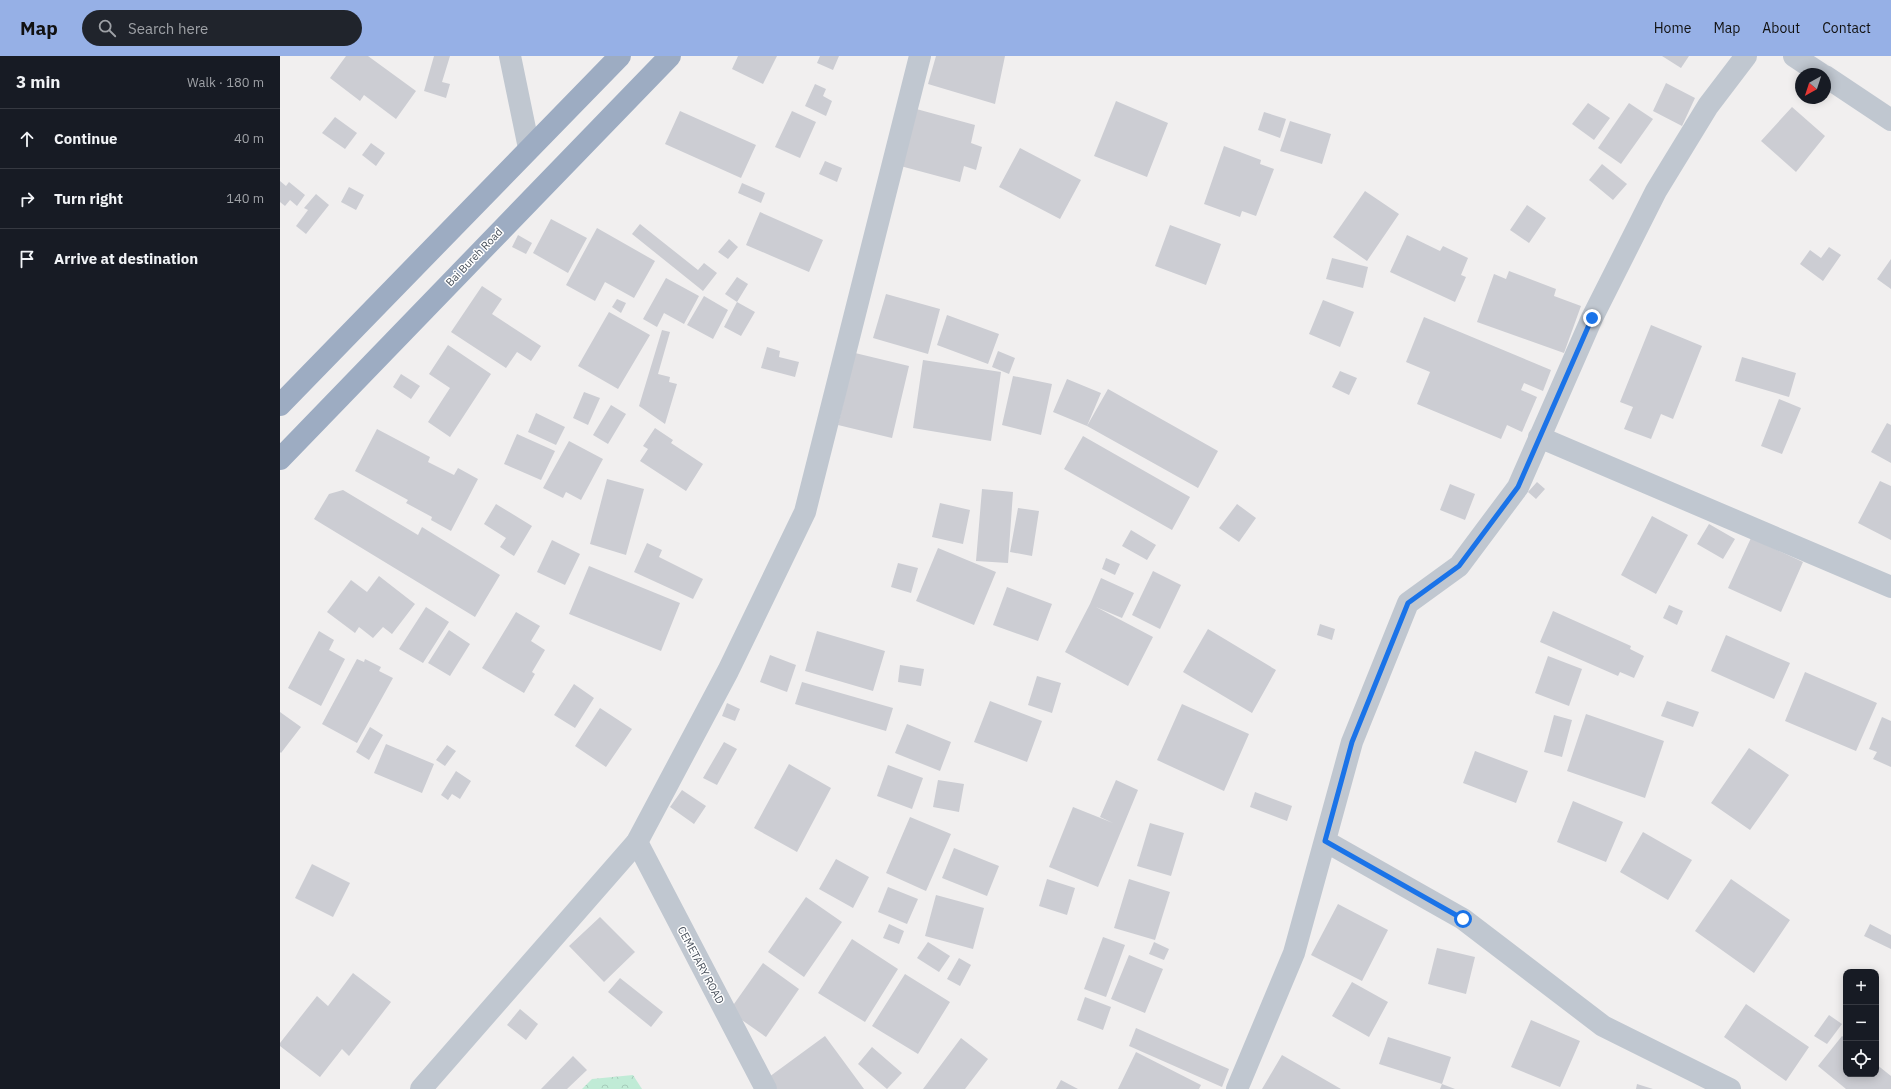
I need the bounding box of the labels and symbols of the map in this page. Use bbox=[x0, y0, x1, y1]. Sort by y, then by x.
north arrow bbox=[1795, 68, 1831, 104]
street label: Bai Bureh Road bbox=[443, 225, 505, 289]
route end bbox=[1583, 309, 1601, 327]
route start bbox=[1454, 910, 1472, 928]
street label: CEMETARY ROAD bbox=[675, 924, 727, 1006]

